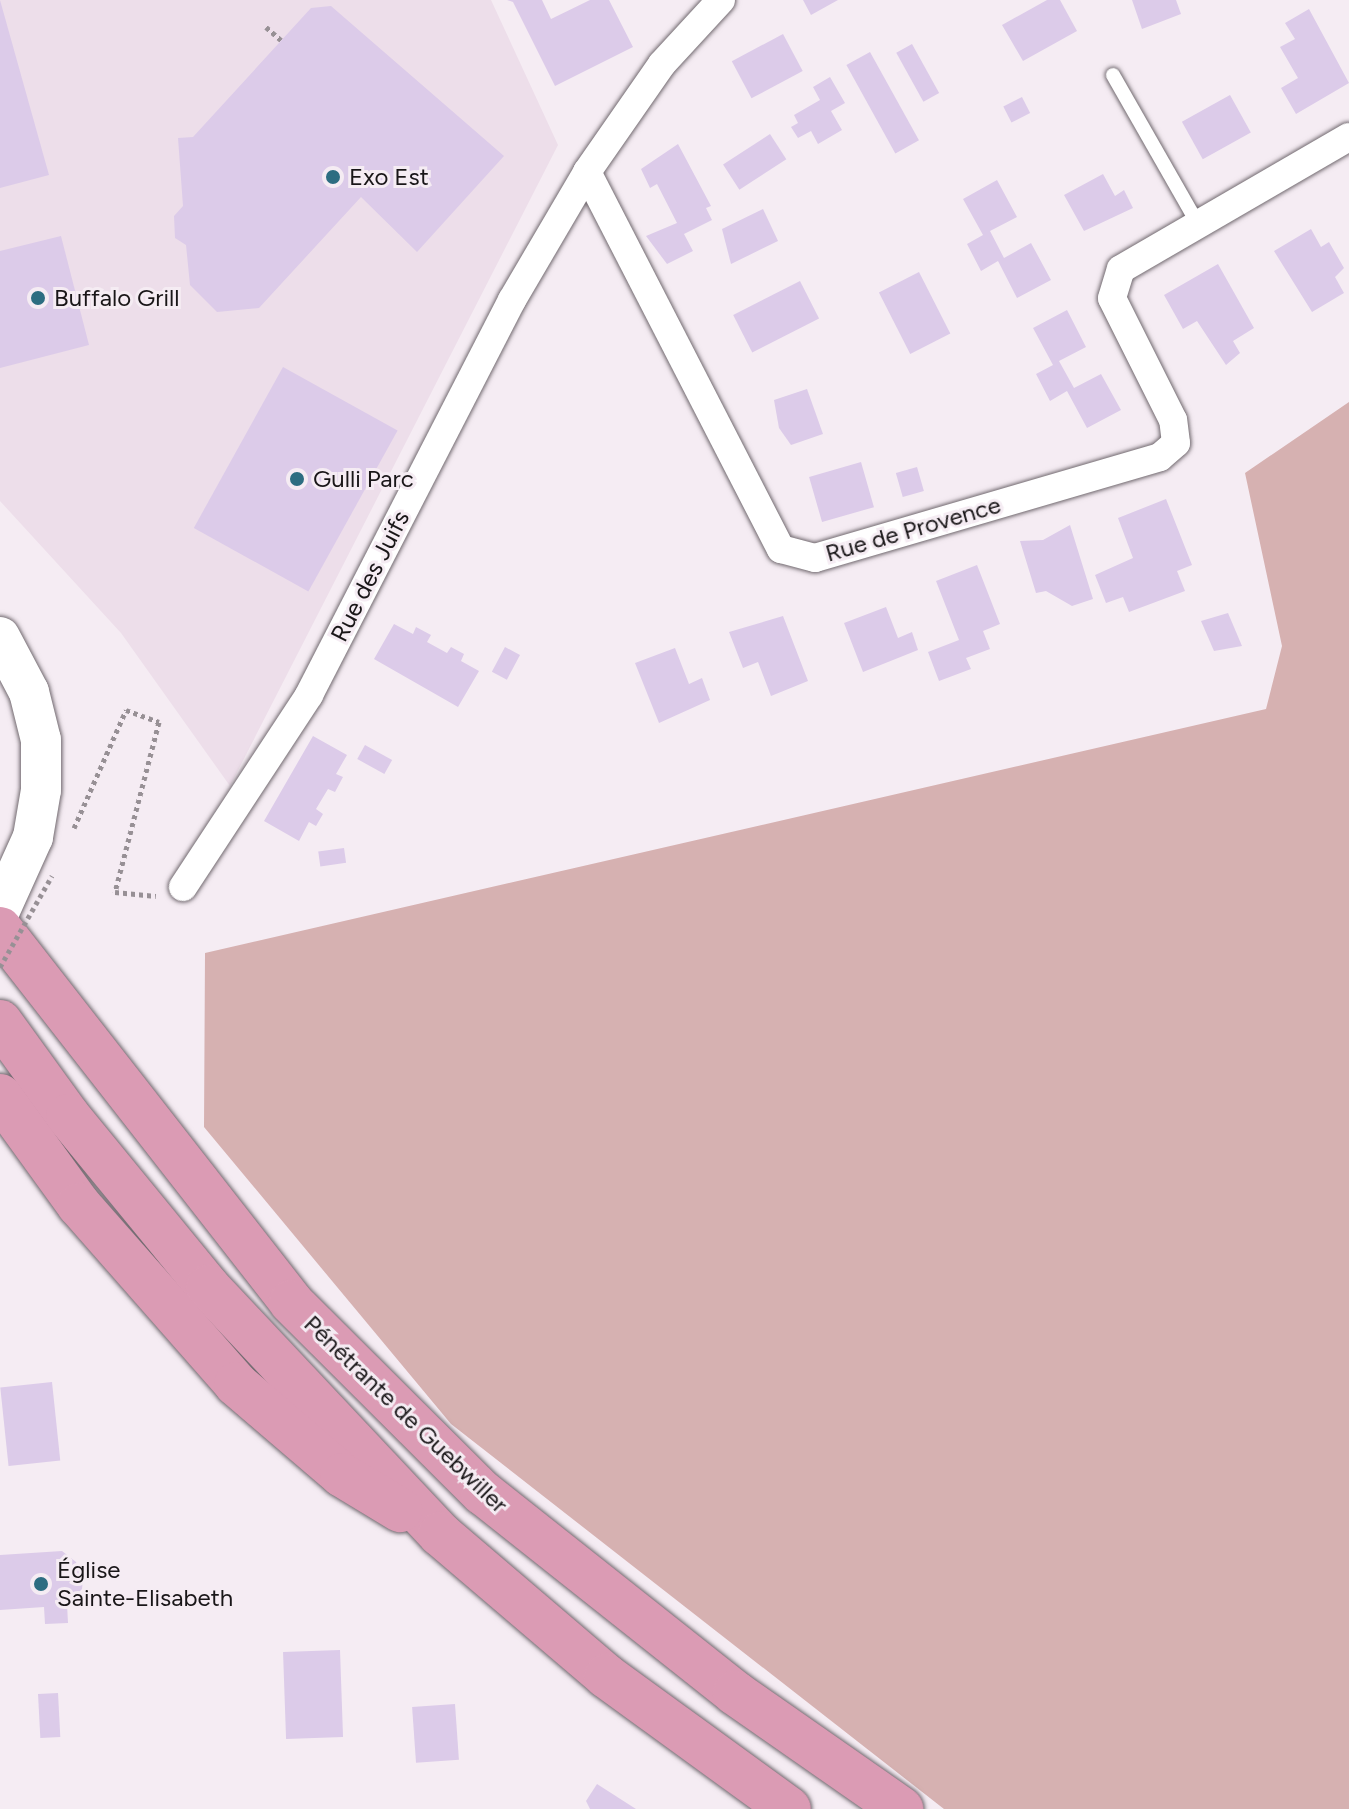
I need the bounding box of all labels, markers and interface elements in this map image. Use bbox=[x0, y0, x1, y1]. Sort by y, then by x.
place label: Exo Est bbox=[349, 163, 429, 191]
marker: Exo Est bbox=[324, 168, 342, 186]
place label: Buffalo Grill bbox=[54, 284, 180, 312]
marker: Buffalo Grill bbox=[29, 289, 47, 307]
place label: Gulli Parc bbox=[313, 465, 414, 493]
marker: Gulli Parc bbox=[288, 470, 306, 488]
street label: Rue de Provence bbox=[822, 490, 1004, 568]
street label: Rue des Juifs bbox=[325, 506, 415, 646]
street label: Pénétrante de Guebwiller bbox=[298, 1309, 514, 1519]
place label: Église Sainte-Elisabeth bbox=[57, 1556, 233, 1612]
marker: Église Sainte-Elisabeth bbox=[32, 1575, 50, 1593]

